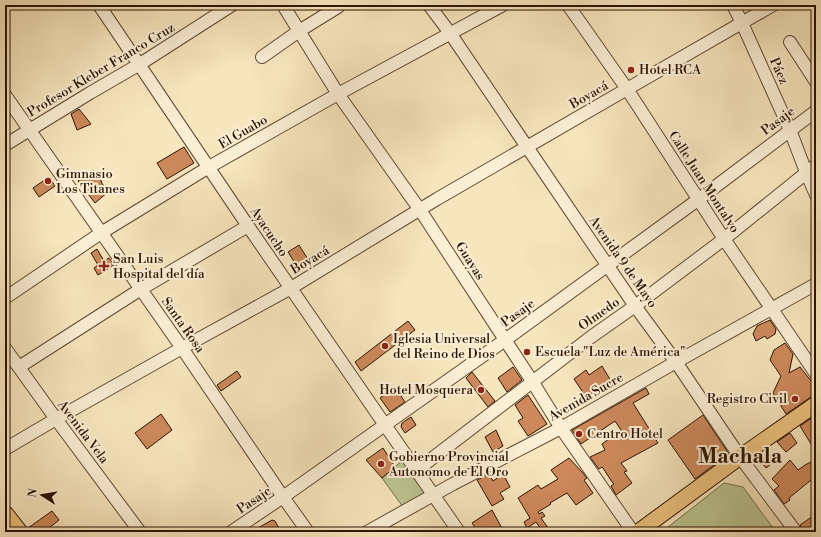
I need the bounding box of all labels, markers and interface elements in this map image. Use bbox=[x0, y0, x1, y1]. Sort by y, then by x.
street label: Profesor Kleber Franco Cruz bbox=[24, 20, 178, 120]
street label: Páez bbox=[766, 55, 792, 87]
place label: Hotel RCA bbox=[639, 62, 702, 78]
marker: Hotel RCA bbox=[626, 65, 636, 75]
street label: Boyacá bbox=[566, 77, 612, 113]
street label: Pasaje bbox=[758, 103, 798, 139]
street label: El Guabo bbox=[216, 112, 270, 152]
street label: Calle Juan Montalvo bbox=[665, 128, 743, 236]
place label: Gimnasio Los Titanes bbox=[56, 166, 125, 197]
marker: Gimnasio Los Titanes bbox=[43, 176, 53, 186]
street label: Ayacucho bbox=[246, 203, 291, 260]
street label: Avenida 9 de Mayo bbox=[585, 212, 661, 311]
street label: Guayas bbox=[452, 239, 488, 283]
street label: Boyacá bbox=[287, 242, 333, 278]
place label: San Luis Hospital del día bbox=[113, 251, 205, 282]
marker: San Luis Hospital del día bbox=[98, 260, 110, 272]
street label: Santa Rosa bbox=[158, 294, 208, 356]
street label: Olmedo bbox=[575, 294, 623, 334]
street label: Pasaje bbox=[498, 295, 538, 331]
place label: Iglesia Universal del Reino de Dios bbox=[393, 331, 495, 362]
marker: Iglesia Universal del Reino de Dios bbox=[380, 341, 390, 351]
place label: Escuela "Luz de América" bbox=[535, 344, 685, 360]
marker: Escuela "Luz de América" bbox=[522, 347, 532, 357]
street label: Avenida Sucre bbox=[545, 369, 626, 425]
place label: Hotel Mosquera bbox=[379, 382, 473, 398]
marker: Hotel Mosquera bbox=[476, 385, 486, 395]
place label: Registro Civil bbox=[707, 391, 787, 407]
marker: Registro Civil bbox=[790, 394, 800, 404]
street label: Avenida Vela bbox=[53, 396, 112, 467]
place label: Centro Hotel bbox=[587, 426, 663, 442]
marker: Centro Hotel bbox=[574, 429, 584, 439]
district label: Machala bbox=[698, 444, 783, 470]
place label: Gobierno Provincial Autonomo de El Oro bbox=[388, 449, 509, 480]
marker: Gobierno Provincial Autonomo de El Oro bbox=[376, 459, 386, 469]
north arrow bbox=[22, 475, 62, 515]
street label: Pasaje bbox=[234, 483, 275, 517]
text: N bbox=[25, 487, 41, 499]

